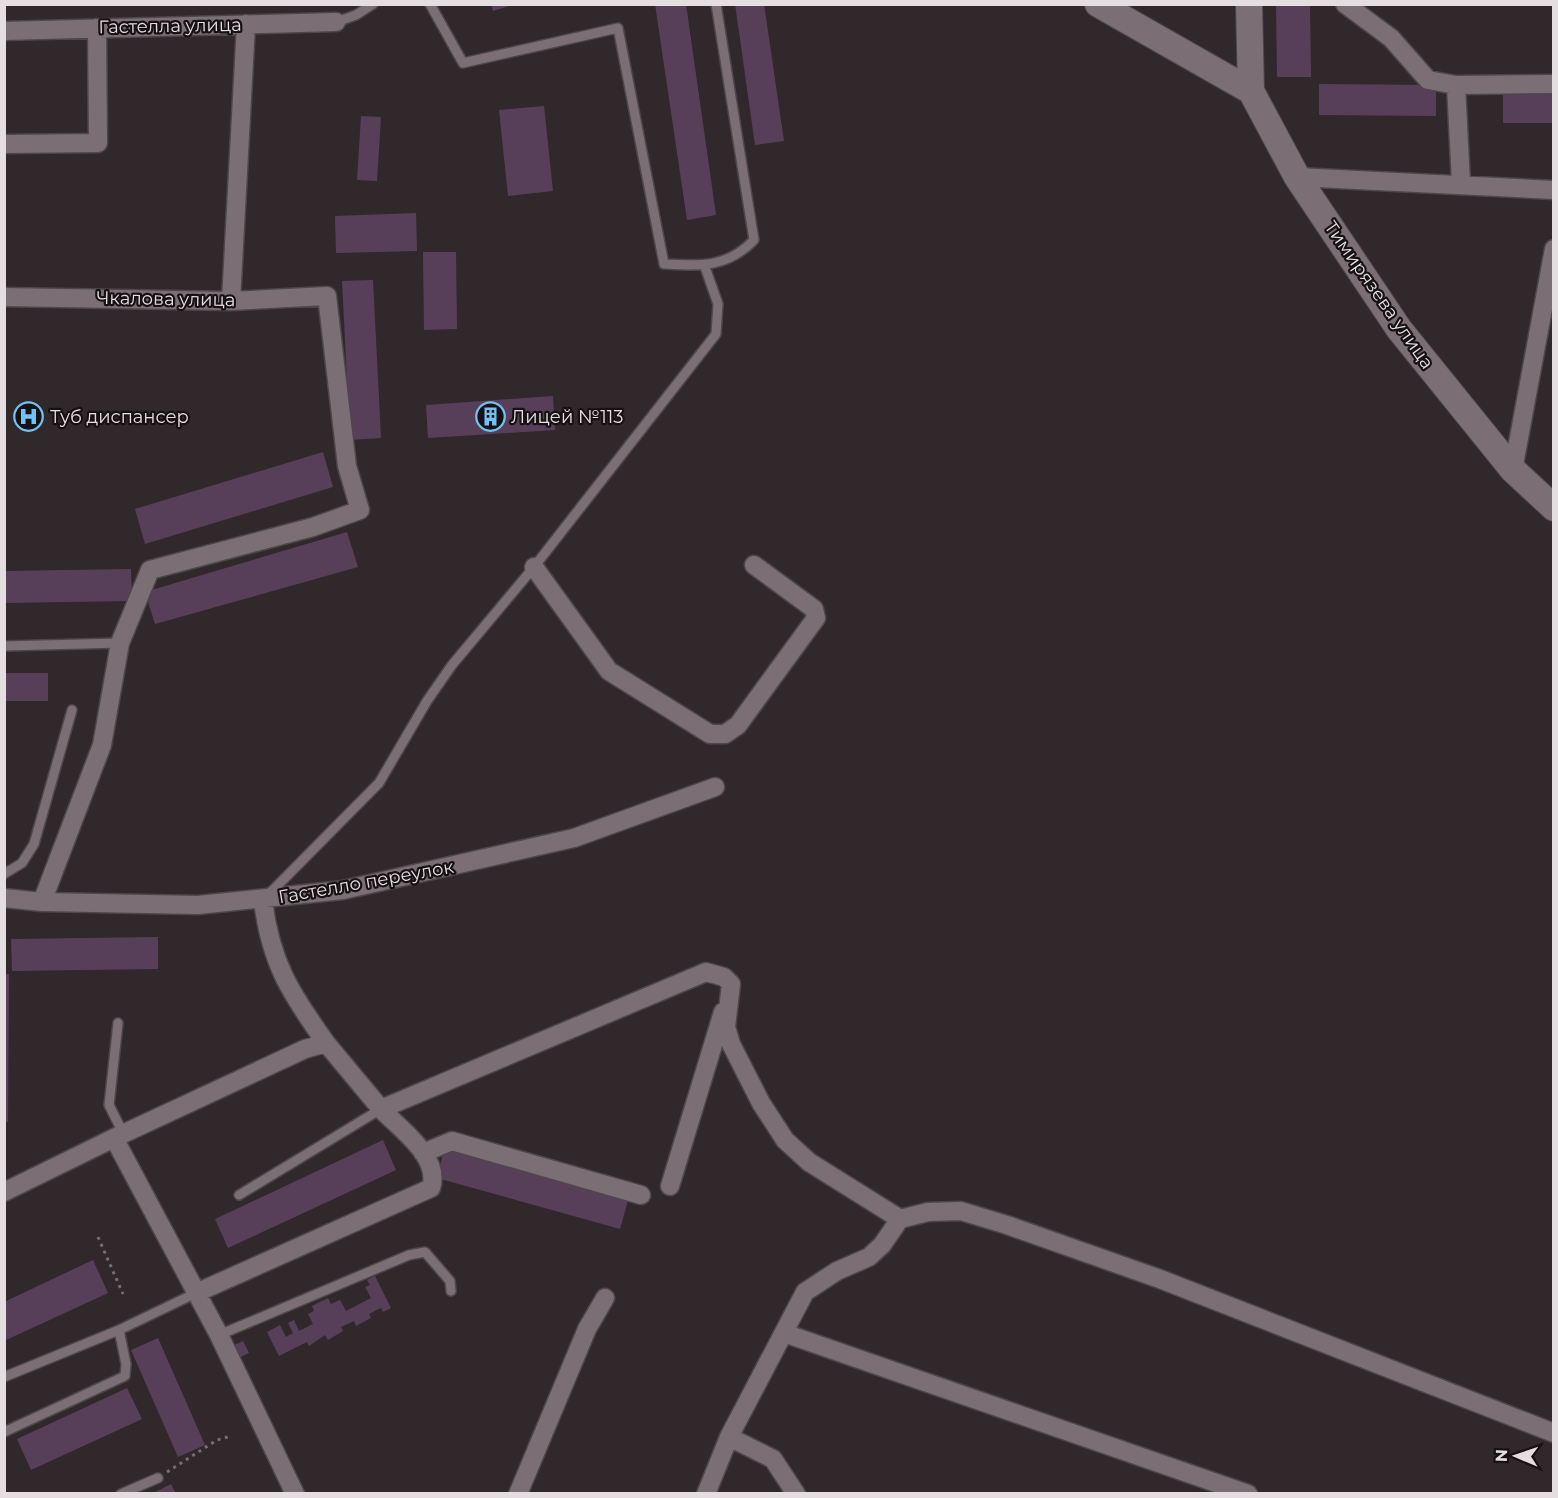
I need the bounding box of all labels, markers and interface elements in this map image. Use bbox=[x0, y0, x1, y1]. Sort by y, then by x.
street label: Гастелла улица bbox=[98, 14, 242, 38]
street label: Тимирязева улица bbox=[1320, 217, 1438, 373]
street label: Чкалова улица bbox=[96, 287, 236, 311]
hospital icon: Туб диспансер bbox=[13, 401, 45, 433]
building icon: Лицей №113 bbox=[474, 401, 506, 433]
place label: Туб диспансер bbox=[50, 406, 189, 428]
place label: Лицей №113 bbox=[511, 406, 623, 428]
street label: Гастелло переулок bbox=[277, 856, 456, 908]
north arrow bbox=[1486, 1426, 1546, 1486]
text: N bbox=[1492, 1449, 1511, 1462]

